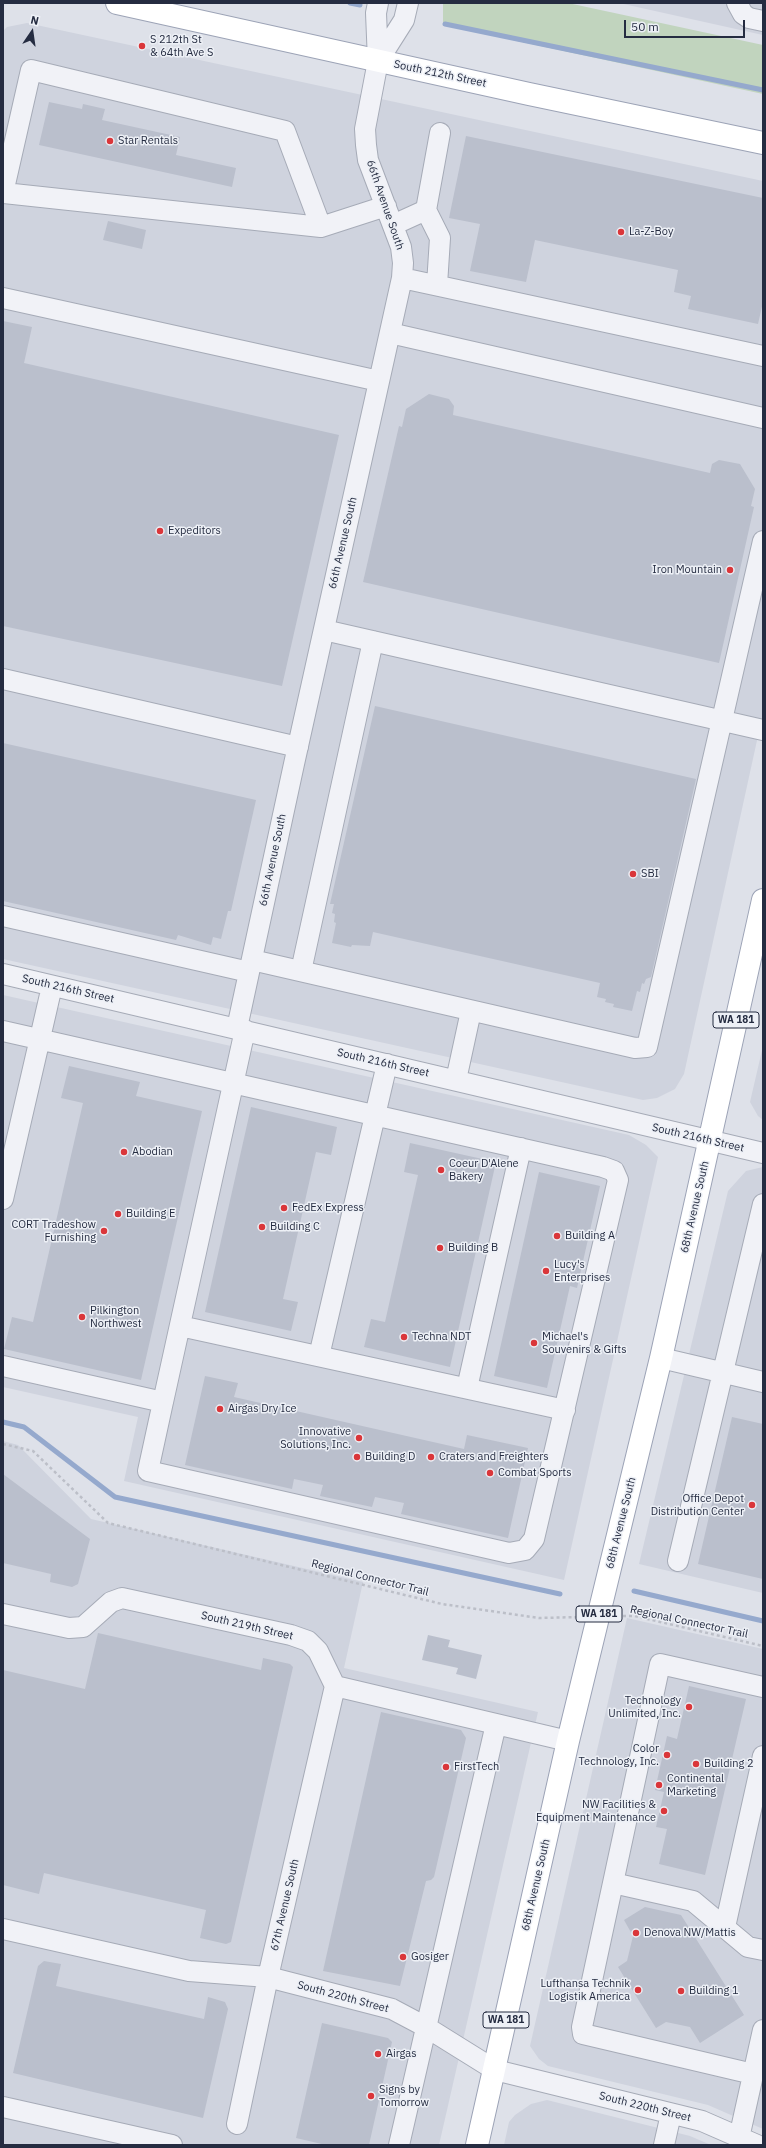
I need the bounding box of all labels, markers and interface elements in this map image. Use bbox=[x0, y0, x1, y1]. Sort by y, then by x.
north arrow bbox=[12, 12, 52, 52]
scale bar bbox=[626, 12, 747, 38]
text: N bbox=[29, 13, 40, 28]
text: 50 m bbox=[631, 19, 659, 34]
place label: S 212th St & 64th Ave S bbox=[150, 33, 213, 59]
marker: S 212th St & 64th Ave S bbox=[137, 41, 147, 51]
street label: South 212th Street bbox=[393, 58, 487, 90]
place label: Star Rentals bbox=[118, 134, 178, 148]
marker: Star Rentals bbox=[105, 136, 115, 146]
street label: 66th Avenue South bbox=[363, 158, 407, 252]
place label: La-Z-Boy bbox=[629, 225, 673, 239]
marker: La-Z-Boy bbox=[616, 227, 626, 237]
street label: 66th Avenue South bbox=[326, 496, 360, 590]
place label: Expeditors bbox=[168, 524, 221, 538]
marker: Expeditors bbox=[155, 526, 165, 536]
place label: Iron Mountain bbox=[652, 563, 722, 577]
marker: Iron Mountain bbox=[725, 565, 735, 575]
street label: 66th Avenue South bbox=[257, 813, 289, 907]
place label: SBI bbox=[641, 867, 659, 881]
marker: SBI bbox=[628, 869, 638, 879]
street label: South 216th Street bbox=[21, 972, 115, 1006]
road number: WA 181 bbox=[713, 1012, 759, 1028]
street label: South 216th Street bbox=[336, 1046, 430, 1080]
street label: South 216th Street bbox=[651, 1121, 745, 1155]
place label: Abodian bbox=[132, 1145, 173, 1159]
marker: Abodian bbox=[119, 1147, 129, 1157]
place label: Coeur D'Alene Bakery bbox=[449, 1157, 519, 1183]
street label: 68th Avenue South bbox=[678, 1160, 712, 1254]
marker: Coeur D'Alene Bakery bbox=[436, 1165, 446, 1175]
place label: FedEx Express bbox=[292, 1201, 364, 1215]
marker: FedEx Express bbox=[279, 1203, 289, 1213]
place label: Building E bbox=[126, 1207, 175, 1221]
marker: Building E bbox=[113, 1209, 123, 1219]
place label: CORT Tradeshow Furnishing bbox=[12, 1218, 96, 1244]
place label: Building C bbox=[270, 1220, 320, 1234]
marker: Building C bbox=[257, 1222, 267, 1232]
marker: CORT Tradeshow Furnishing bbox=[99, 1226, 109, 1236]
place label: Building A bbox=[565, 1229, 615, 1243]
marker: Building A bbox=[552, 1231, 562, 1241]
place label: Building B bbox=[448, 1241, 498, 1255]
marker: Building B bbox=[435, 1243, 445, 1253]
place label: Lucy's Enterprises bbox=[554, 1258, 610, 1284]
marker: Lucy's Enterprises bbox=[541, 1266, 551, 1276]
place label: Pilkington Northwest bbox=[90, 1304, 142, 1330]
marker: Pilkington Northwest bbox=[77, 1312, 87, 1322]
place label: Techna NDT bbox=[412, 1330, 471, 1344]
place label: Michael's Souvenirs & Gifts bbox=[542, 1330, 627, 1356]
marker: Techna NDT bbox=[399, 1332, 409, 1342]
marker: Michael's Souvenirs & Gifts bbox=[529, 1338, 539, 1348]
place label: Airgas Dry Ice bbox=[228, 1402, 297, 1416]
marker: Airgas Dry Ice bbox=[215, 1404, 225, 1414]
place label: Innovative Solutions, Inc. bbox=[280, 1425, 351, 1451]
marker: Innovative Solutions, Inc. bbox=[354, 1433, 364, 1443]
place label: Building D bbox=[365, 1450, 415, 1464]
place label: Craters and Freighters bbox=[439, 1450, 549, 1464]
marker: Building D bbox=[352, 1452, 362, 1462]
marker: Craters and Freighters bbox=[426, 1452, 436, 1462]
place label: Combat Sports bbox=[498, 1466, 572, 1480]
marker: Combat Sports bbox=[485, 1468, 495, 1478]
street label: 68th Avenue South bbox=[603, 1476, 639, 1570]
place label: Office Depot Distribution Center bbox=[651, 1492, 744, 1518]
marker: Office Depot Distribution Center bbox=[747, 1500, 757, 1510]
street label: Regional Connector Trail bbox=[310, 1557, 430, 1599]
street label: Regional Connector Trail bbox=[629, 1603, 749, 1641]
road number: WA 181 bbox=[576, 1606, 622, 1622]
street label: South 219th Street bbox=[200, 1609, 294, 1643]
place label: Technology Unlimited, Inc. bbox=[608, 1694, 681, 1720]
marker: Technology Unlimited, Inc. bbox=[684, 1702, 694, 1712]
place label: Color Technology, Inc. bbox=[579, 1742, 659, 1768]
marker: Color Technology, Inc. bbox=[662, 1750, 672, 1760]
place label: Building 2 bbox=[704, 1757, 754, 1771]
marker: Building 2 bbox=[691, 1759, 701, 1769]
place label: FirstTech bbox=[454, 1760, 499, 1774]
marker: FirstTech bbox=[441, 1762, 451, 1772]
place label: Continental Marketing bbox=[667, 1772, 724, 1798]
marker: Continental Marketing bbox=[654, 1780, 664, 1790]
place label: NW Facilities & Equipment Maintenance bbox=[536, 1798, 656, 1824]
marker: NW Facilities & Equipment Maintenance bbox=[659, 1806, 669, 1816]
street label: 68th Avenue South bbox=[519, 1838, 553, 1932]
street label: 67th Avenue South bbox=[268, 1858, 302, 1952]
place label: Denova NW/Mattis bbox=[644, 1926, 736, 1940]
marker: Denova NW/Mattis bbox=[631, 1928, 641, 1938]
place label: Gosiger bbox=[411, 1950, 449, 1964]
marker: Gosiger bbox=[398, 1952, 408, 1962]
place label: Lufthansa Technik Logistik America bbox=[541, 1977, 630, 2003]
street label: South 220th Street bbox=[296, 1978, 390, 2016]
place label: Building 1 bbox=[689, 1984, 739, 1998]
marker: Lufthansa Technik Logistik America bbox=[633, 1985, 643, 1995]
marker: Building 1 bbox=[676, 1986, 686, 1996]
road number: WA 181 bbox=[483, 2012, 529, 2028]
place label: Airgas bbox=[386, 2047, 417, 2061]
marker: Airgas bbox=[373, 2049, 383, 2059]
place label: Signs by Tomorrow bbox=[379, 2083, 429, 2109]
street label: South 220th Street bbox=[598, 2089, 692, 2125]
marker: Signs by Tomorrow bbox=[366, 2091, 376, 2101]

